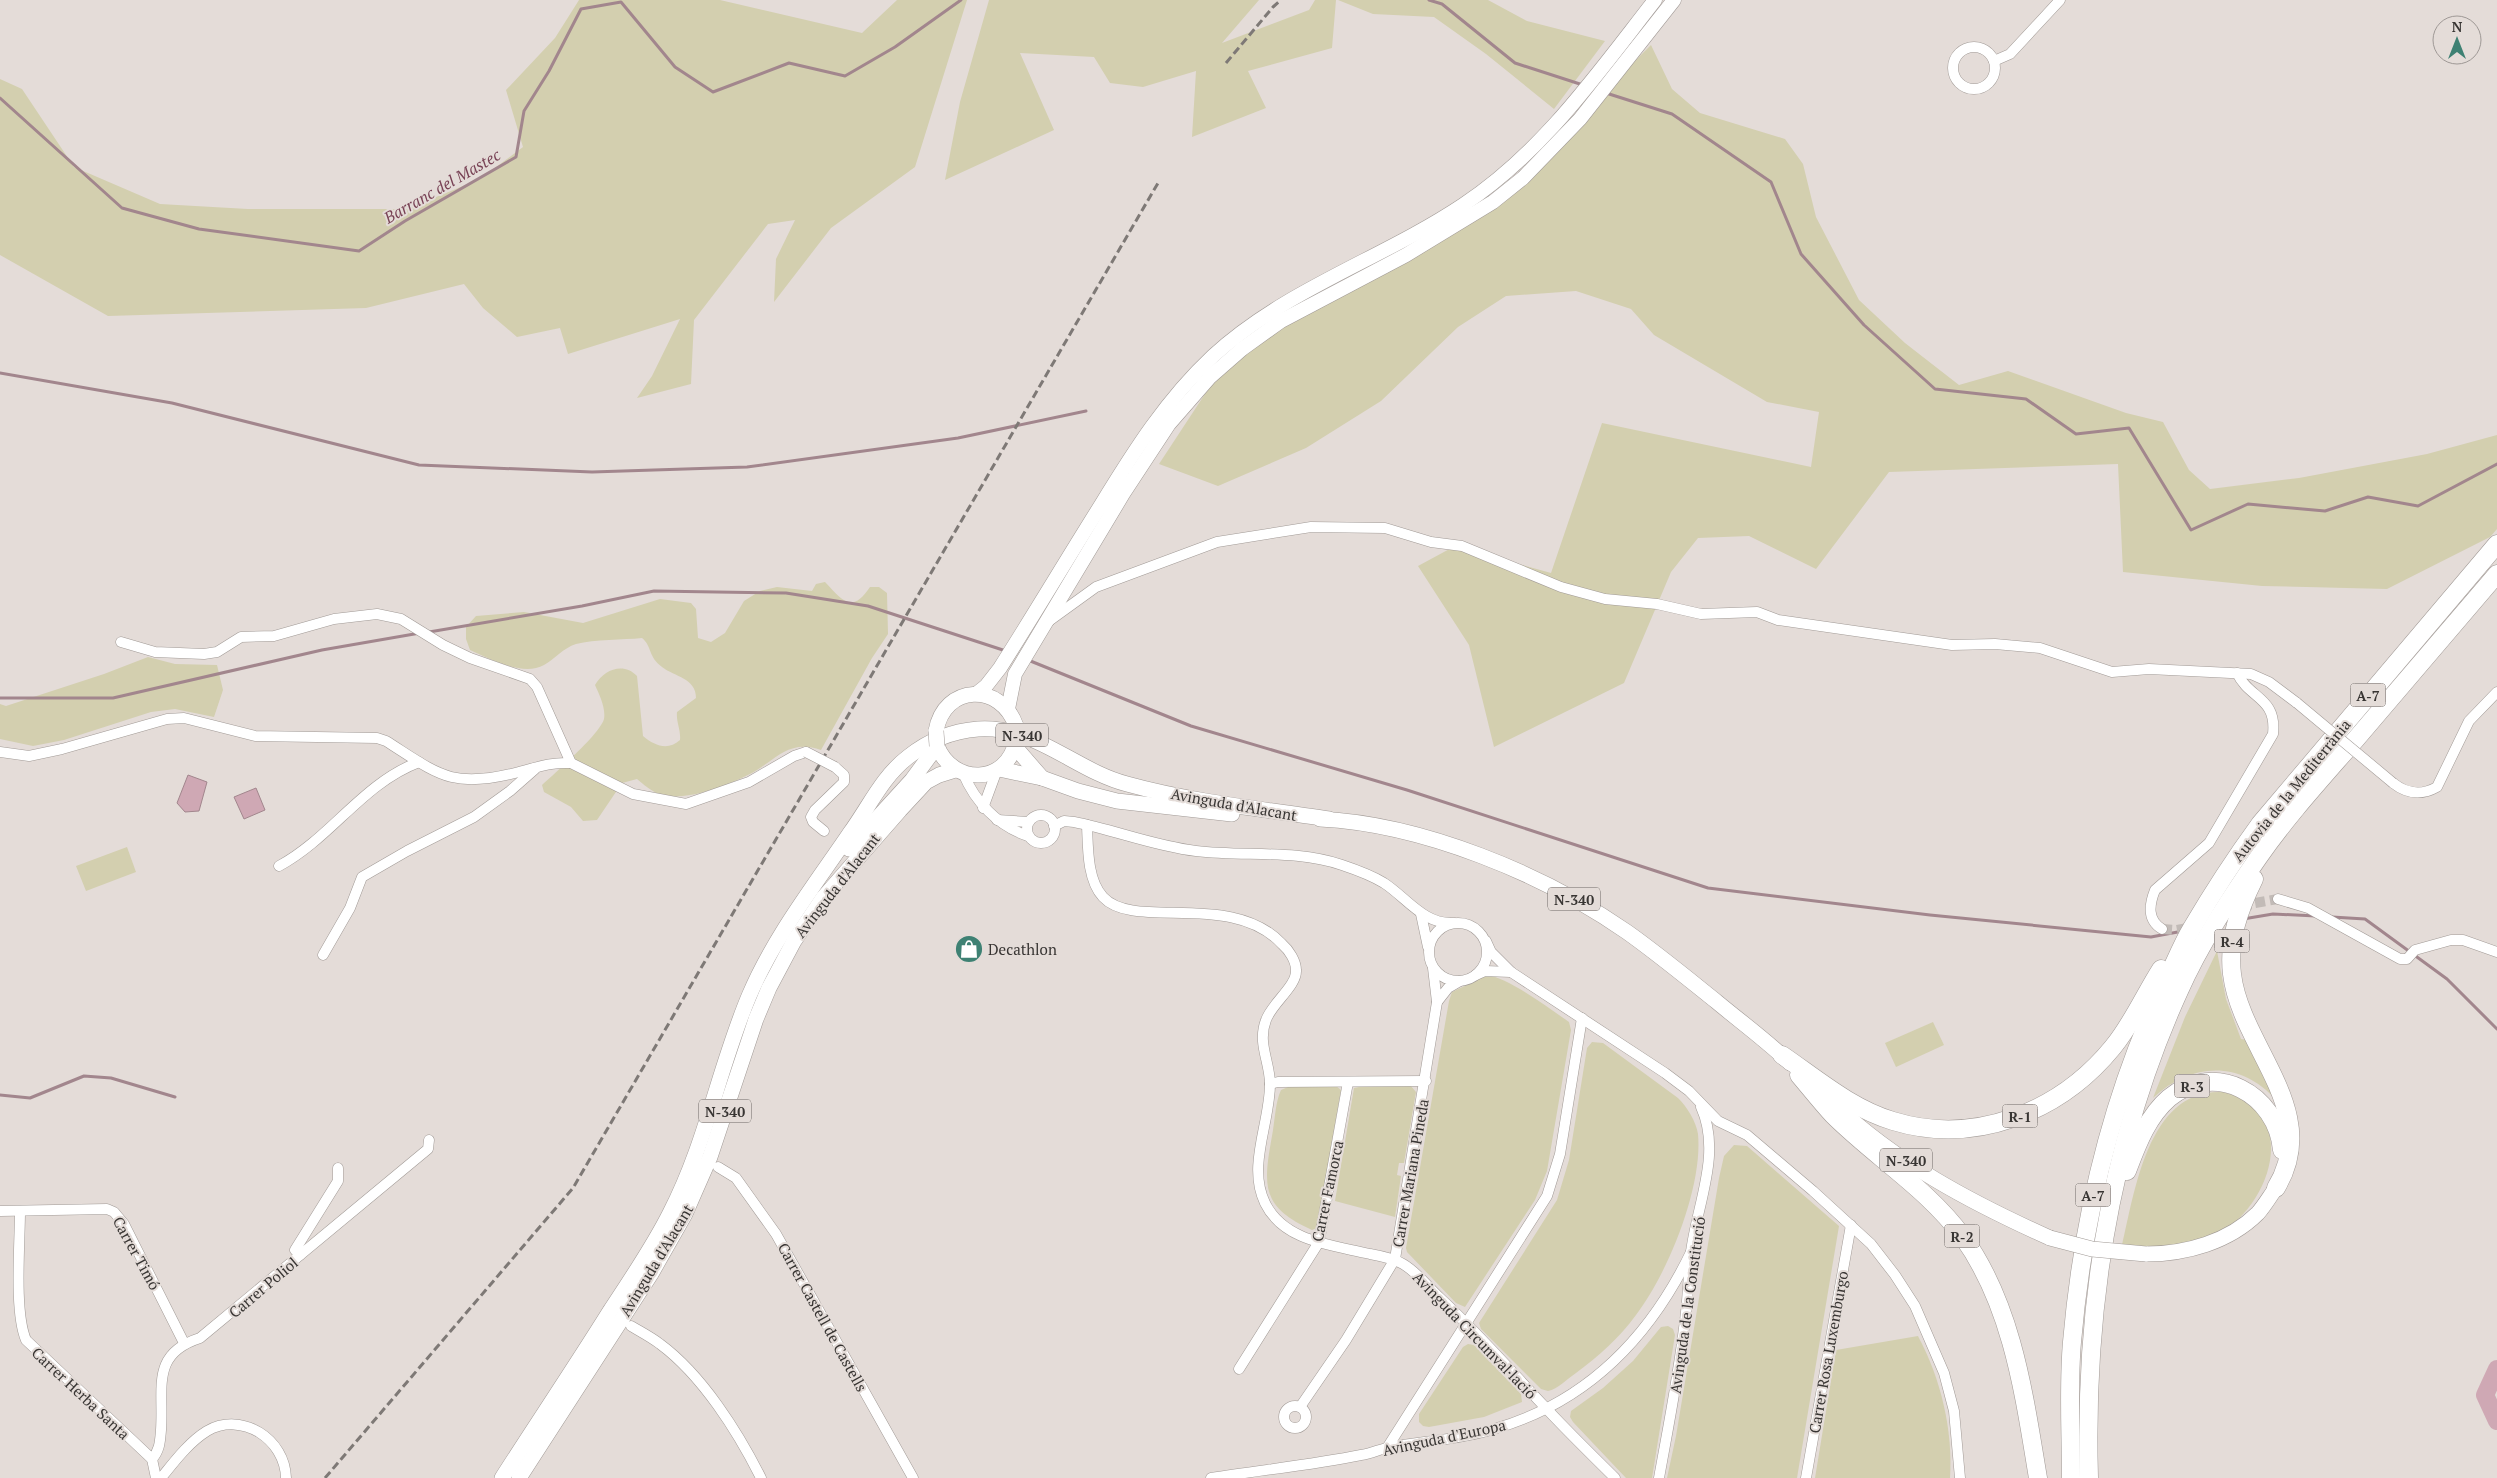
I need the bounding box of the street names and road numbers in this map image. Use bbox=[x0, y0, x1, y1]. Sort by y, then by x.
road number: A-7 bbox=[2350, 684, 2386, 706]
street label: Autovia de la Mediterrània bbox=[2227, 714, 2355, 865]
road number: N-340 bbox=[996, 724, 1048, 746]
street label: Avinguda d'Alacant bbox=[1170, 783, 1299, 825]
street label: Avinguda d'Alacant bbox=[790, 828, 884, 941]
road number: N-340 bbox=[1548, 888, 1600, 911]
road number: R-4 bbox=[2214, 929, 2250, 952]
road number: R-3 bbox=[2174, 1074, 2210, 1098]
street label: Carrer Mariana Pineda bbox=[1387, 1097, 1433, 1249]
road number: N-340 bbox=[699, 1100, 751, 1122]
road number: R-1 bbox=[2002, 1104, 2038, 1128]
street label: Carrer Famorca bbox=[1307, 1138, 1348, 1243]
road number: N-340 bbox=[1880, 1148, 1932, 1172]
road number: A-7 bbox=[2076, 1184, 2110, 1206]
street label: Avinguda d'Alacant bbox=[615, 1200, 698, 1320]
street label: Carrer Timó bbox=[109, 1213, 165, 1293]
street label: Avinguda de la Constitució bbox=[1665, 1215, 1709, 1395]
road number: R-2 bbox=[1944, 1224, 1980, 1248]
street label: Carrer Castell de Castells bbox=[774, 1239, 872, 1395]
street label: Carrer Poliol bbox=[224, 1252, 302, 1322]
street label: Avinguda Circumval·lació bbox=[1409, 1267, 1541, 1403]
street label: Carrer Rosa Luxemburgo bbox=[1804, 1269, 1852, 1435]
street label: Carrer Herba Santa bbox=[28, 1342, 135, 1444]
street label: Avinguda d'Europa bbox=[1381, 1414, 1508, 1460]

